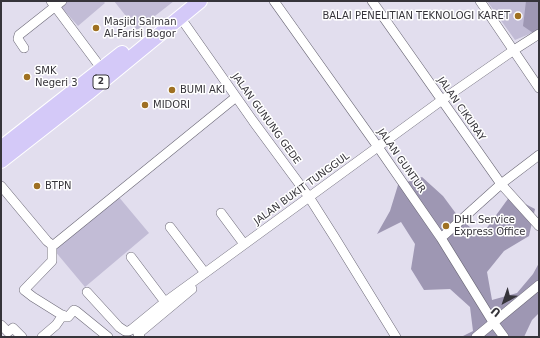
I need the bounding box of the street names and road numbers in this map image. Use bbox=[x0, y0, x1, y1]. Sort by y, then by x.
street label: JALAN GUNUNG GEDE bbox=[229, 71, 303, 167]
road number: 2 bbox=[93, 75, 109, 89]
street label: JALAN CIKURAY bbox=[435, 75, 487, 143]
street label: JALAN GUNTUR bbox=[374, 126, 428, 196]
street label: JALAN BUKIT TUNGGUL bbox=[252, 150, 352, 228]

